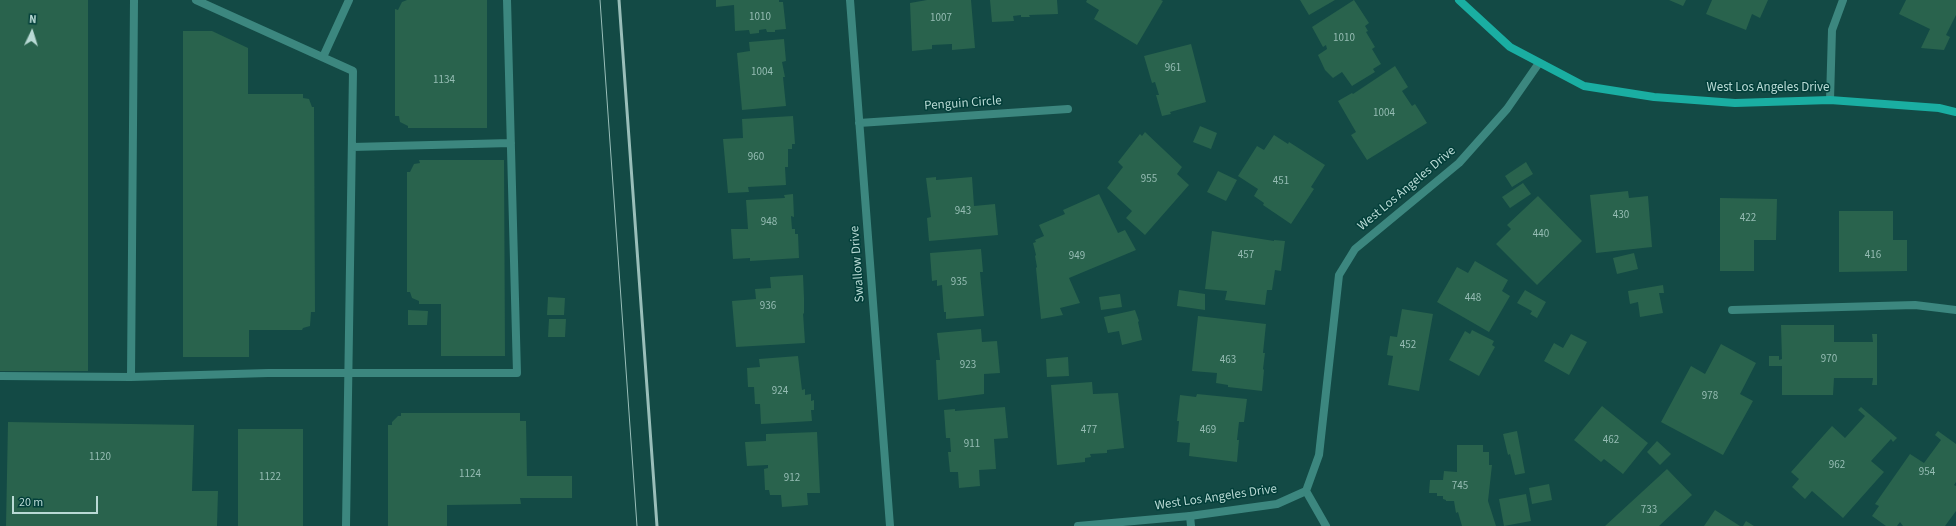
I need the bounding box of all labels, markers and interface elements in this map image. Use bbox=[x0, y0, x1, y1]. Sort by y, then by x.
house number: 1010 bbox=[749, 11, 771, 25]
north arrow bbox=[12, 12, 52, 52]
text: N bbox=[29, 12, 37, 27]
house number: 1007 bbox=[930, 12, 952, 26]
house number: 1010 bbox=[1333, 32, 1355, 46]
house number: 961 bbox=[1165, 62, 1181, 76]
house number: 1004 bbox=[751, 66, 773, 80]
house number: 1134 bbox=[433, 74, 455, 88]
street label: West Los Angeles Drive bbox=[1706, 80, 1830, 96]
street label: Penguin Circle bbox=[924, 94, 1002, 114]
house number: 1004 bbox=[1373, 107, 1395, 121]
street label: West Los Angeles Drive bbox=[1355, 143, 1459, 235]
house number: 960 bbox=[748, 151, 764, 165]
house number: 955 bbox=[1141, 173, 1157, 187]
house number: 451 bbox=[1273, 175, 1289, 189]
house number: 943 bbox=[955, 205, 971, 219]
house number: 430 bbox=[1613, 209, 1629, 223]
house number: 422 bbox=[1740, 212, 1756, 226]
house number: 948 bbox=[761, 216, 777, 230]
street label: Swallow Drive bbox=[848, 225, 868, 303]
house number: 440 bbox=[1533, 228, 1549, 242]
house number: 457 bbox=[1238, 249, 1254, 263]
house number: 416 bbox=[1865, 249, 1881, 263]
house number: 949 bbox=[1069, 250, 1085, 264]
house number: 935 bbox=[951, 276, 967, 290]
house number: 448 bbox=[1465, 292, 1481, 306]
house number: 936 bbox=[760, 300, 776, 314]
house number: 452 bbox=[1400, 339, 1416, 353]
house number: 970 bbox=[1821, 353, 1837, 367]
house number: 463 bbox=[1220, 354, 1236, 368]
house number: 923 bbox=[960, 359, 976, 373]
house number: 924 bbox=[772, 385, 788, 399]
house number: 978 bbox=[1702, 390, 1718, 404]
house number: 477 bbox=[1081, 424, 1097, 438]
house number: 469 bbox=[1200, 424, 1216, 438]
house number: 462 bbox=[1603, 434, 1619, 448]
house number: 911 bbox=[964, 438, 980, 452]
house number: 1120 bbox=[89, 451, 111, 465]
house number: 962 bbox=[1829, 459, 1845, 473]
house number: 954 bbox=[1919, 466, 1935, 480]
house number: 1124 bbox=[459, 468, 481, 482]
house number: 1122 bbox=[259, 471, 281, 485]
house number: 912 bbox=[784, 472, 800, 486]
house number: 745 bbox=[1452, 480, 1468, 494]
street label: West Los Angeles Drive bbox=[1154, 482, 1278, 514]
scale bar bbox=[14, 488, 100, 514]
text: 20 m bbox=[19, 494, 43, 511]
house number: 733 bbox=[1641, 504, 1657, 518]

